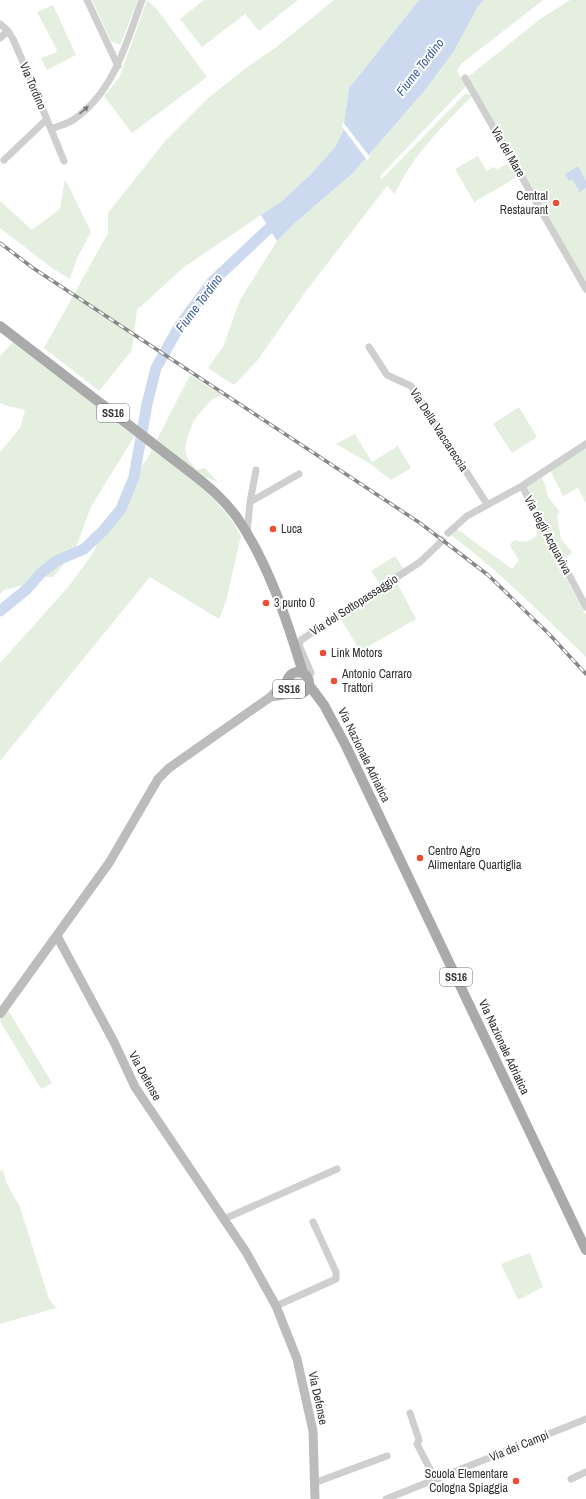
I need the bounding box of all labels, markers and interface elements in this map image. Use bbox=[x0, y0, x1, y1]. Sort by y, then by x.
water label: Fiume Tordino bbox=[392, 35, 448, 99]
street label: Via Tordino bbox=[16, 60, 50, 112]
one-way arrow bbox=[79, 106, 90, 115]
street label: Via del Mare bbox=[487, 124, 529, 180]
place label: Central Restaurant bbox=[500, 188, 548, 218]
marker: Central Restaurant bbox=[551, 198, 561, 208]
water label: Fiume Tordino bbox=[172, 271, 226, 335]
street label: Via Della Vaccareccia bbox=[406, 385, 472, 475]
road number: SS16 bbox=[97, 404, 129, 422]
street label: Via degli Acquaviva bbox=[521, 493, 576, 578]
place label: Luca bbox=[281, 521, 303, 537]
marker: Luca bbox=[268, 524, 278, 534]
street label: Via del Sottopassaggio bbox=[307, 571, 401, 639]
place label: 3 punto 0 bbox=[274, 595, 315, 611]
marker: 3 punto 0 bbox=[261, 598, 271, 608]
place label: Link Motors bbox=[331, 645, 382, 661]
marker: Link Motors bbox=[318, 648, 328, 658]
place label: Antonio Carraro Trattori bbox=[341, 666, 412, 696]
marker: Antonio Carraro Trattori bbox=[329, 676, 339, 686]
road number: SS16 bbox=[273, 680, 305, 698]
street label: Via Nazionale Adriatica bbox=[334, 705, 394, 805]
place label: Centro Agro Alimentare Quartiglia bbox=[427, 843, 522, 873]
marker: Centro Agro Alimentare Quartiglia bbox=[415, 853, 425, 863]
road number: SS16 bbox=[440, 968, 472, 986]
street label: Via Nazionale Adriatica bbox=[475, 997, 533, 1098]
street label: Via Defense bbox=[125, 1049, 165, 1103]
street label: Via Defense bbox=[305, 1370, 331, 1426]
street label: Via dei Campi bbox=[487, 1427, 551, 1465]
place label: Scuola Elementare Cologna Spiaggia bbox=[425, 1466, 509, 1496]
marker: Scuola Elementare Cologna Spiaggia bbox=[511, 1476, 521, 1486]

